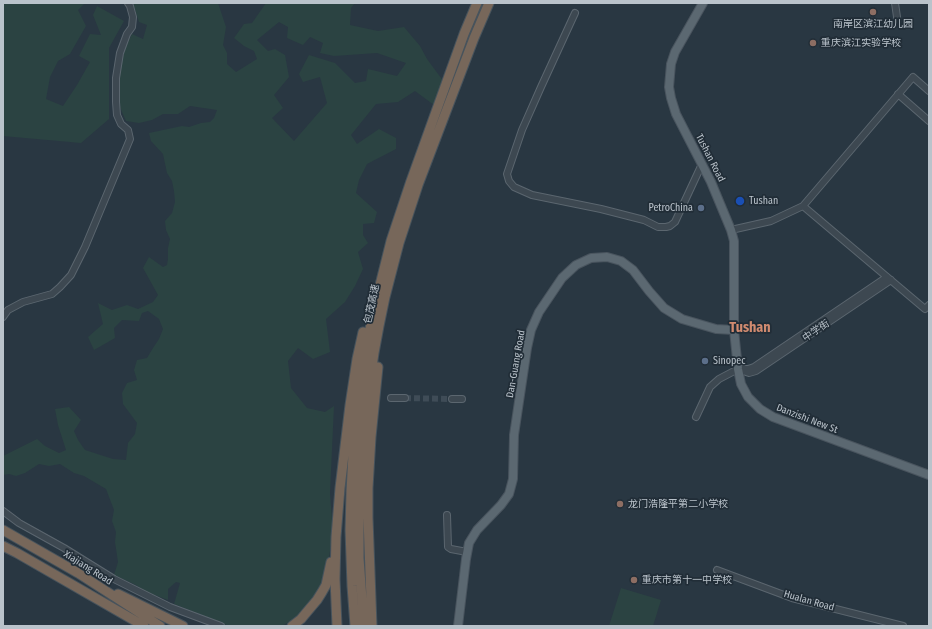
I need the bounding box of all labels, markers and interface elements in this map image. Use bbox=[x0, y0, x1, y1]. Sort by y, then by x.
marker: 南岸区滨江幼儿园 bbox=[868, 7, 878, 17]
place label: 南岸区滨江幼儿园 bbox=[833, 18, 913, 30]
place label: 重庆滨江实验学校 bbox=[821, 37, 901, 49]
marker: 重庆滨江实验学校 bbox=[808, 38, 818, 48]
street label: Tushan Road bbox=[693, 132, 727, 184]
marker: Tushan bbox=[734, 195, 746, 207]
place label: Tushan bbox=[749, 195, 778, 207]
place label: PetroChina bbox=[648, 202, 693, 214]
marker: PetroChina bbox=[696, 203, 706, 213]
street label: 包茂高速 bbox=[362, 283, 382, 325]
street label: 中学街 bbox=[800, 318, 832, 344]
district label: Tushan bbox=[729, 320, 771, 336]
street label: Dan-Guang Road bbox=[504, 329, 528, 399]
place label: Sinopec bbox=[713, 355, 746, 367]
marker: Sinopec bbox=[700, 356, 710, 366]
street label: Danzishi New St bbox=[775, 402, 839, 436]
place label: 龙门浩隆平第二小学校 bbox=[628, 498, 728, 510]
marker: 龙门浩隆平第二小学校 bbox=[615, 499, 625, 509]
street label: Xiajiang Road bbox=[61, 548, 115, 588]
place label: 重庆市第十一中学校 bbox=[642, 574, 732, 586]
marker: 重庆市第十一中学校 bbox=[629, 575, 639, 585]
street label: Hualan Road bbox=[782, 588, 836, 614]

